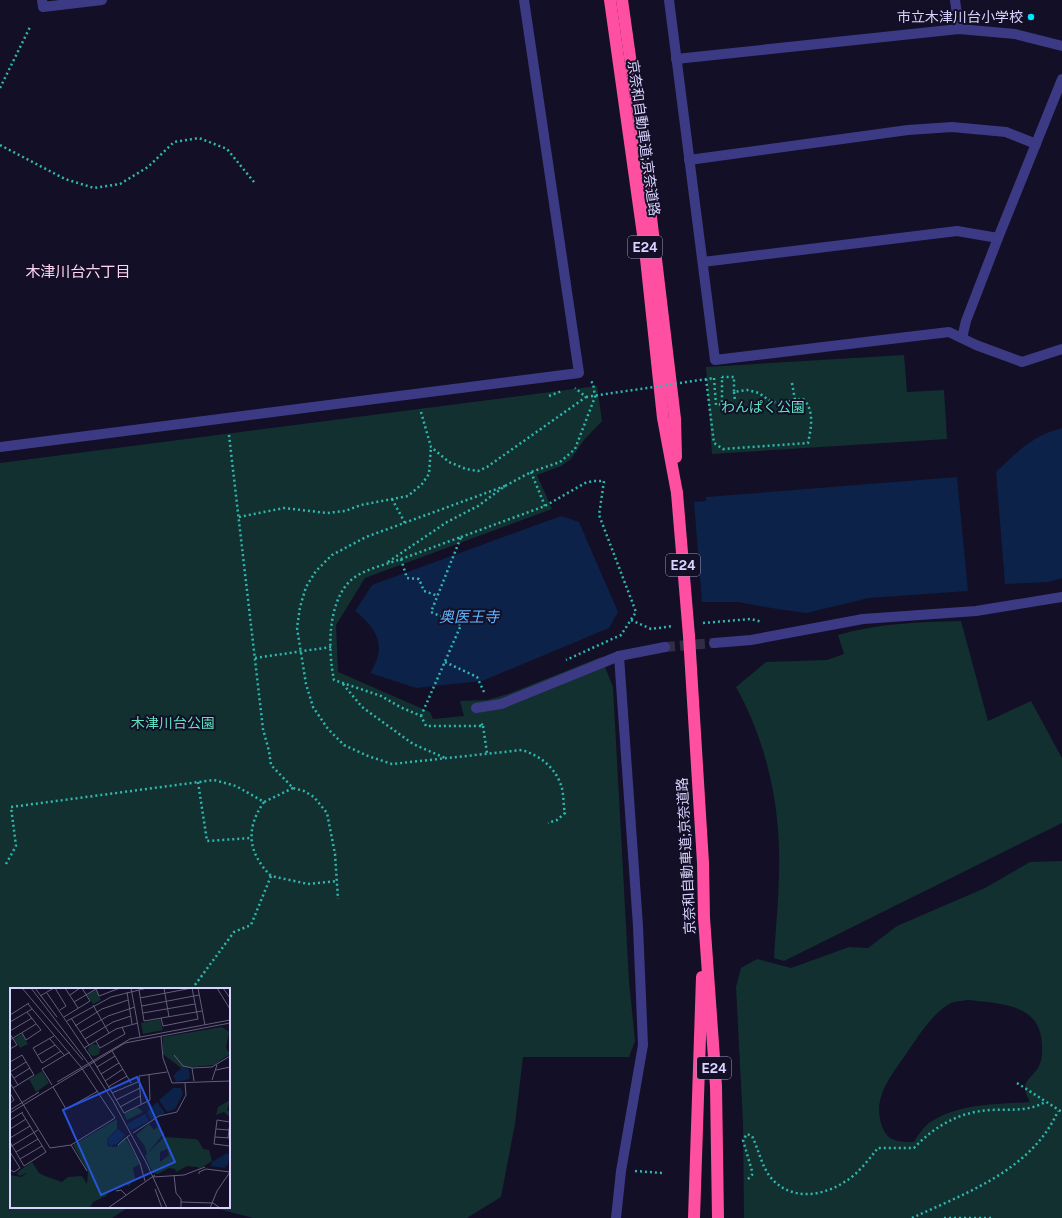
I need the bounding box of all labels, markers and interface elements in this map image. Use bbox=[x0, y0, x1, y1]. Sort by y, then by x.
place label: 市立木津川台小学校 bbox=[897, 9, 1023, 25]
marker: 市立木津川台小学校 bbox=[1026, 12, 1036, 22]
street label: 京奈和自動車道;京奈道路 bbox=[625, 59, 663, 217]
road number: E24 bbox=[628, 236, 662, 258]
district label: 木津川台六丁目 bbox=[25, 263, 131, 280]
park label: わんぱく公園 bbox=[721, 399, 805, 415]
road number: E24 bbox=[666, 554, 700, 576]
water label: 奥医王寺 bbox=[439, 608, 501, 625]
park label: 木津川台公園 bbox=[131, 715, 215, 731]
street label: 京奈和自動車道;京奈道路 bbox=[674, 777, 698, 935]
inset map bbox=[10, 988, 230, 1208]
road number: E24 bbox=[697, 1057, 731, 1079]

